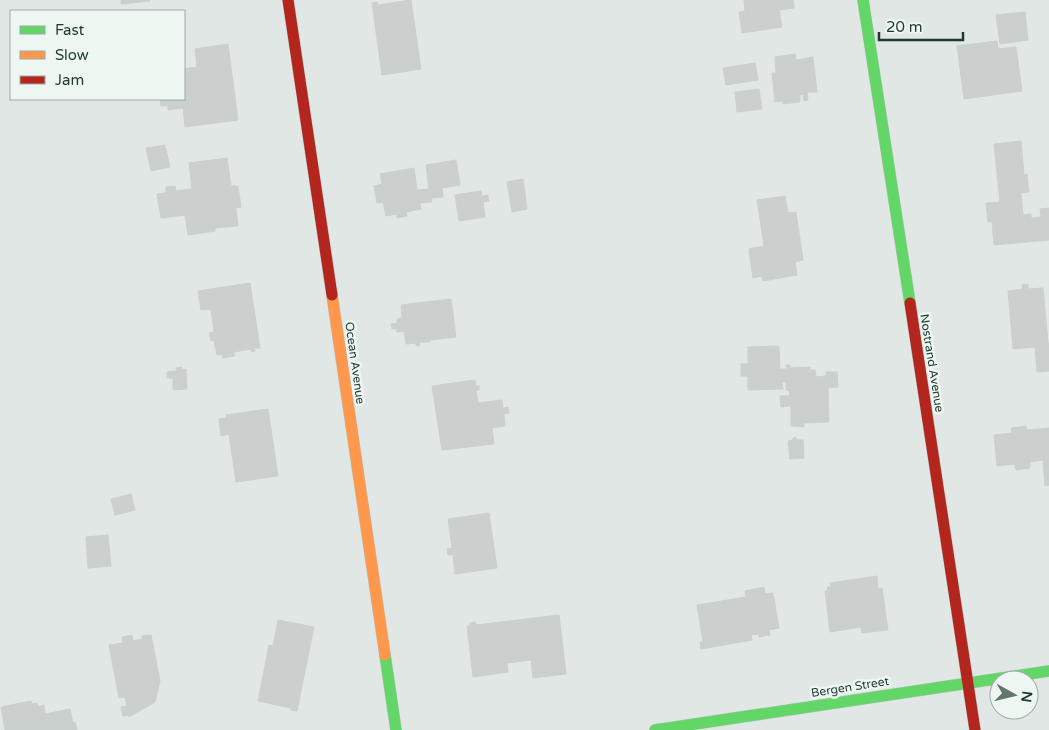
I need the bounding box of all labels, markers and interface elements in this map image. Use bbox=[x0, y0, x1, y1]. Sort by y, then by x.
legend bbox=[10, 10, 185, 100]
scale bar bbox=[879, 10, 963, 42]
text: 20 m bbox=[886, 18, 923, 36]
text: Fast bbox=[55, 21, 85, 39]
text: Slow bbox=[55, 46, 89, 64]
text: Jam bbox=[55, 71, 84, 89]
street label: Nostrand Avenue bbox=[917, 313, 947, 413]
street label: Ocean Avenue bbox=[342, 321, 368, 405]
north arrow bbox=[989, 670, 1039, 720]
street label: Bergen Street bbox=[810, 674, 890, 700]
text: N bbox=[1017, 690, 1036, 703]

